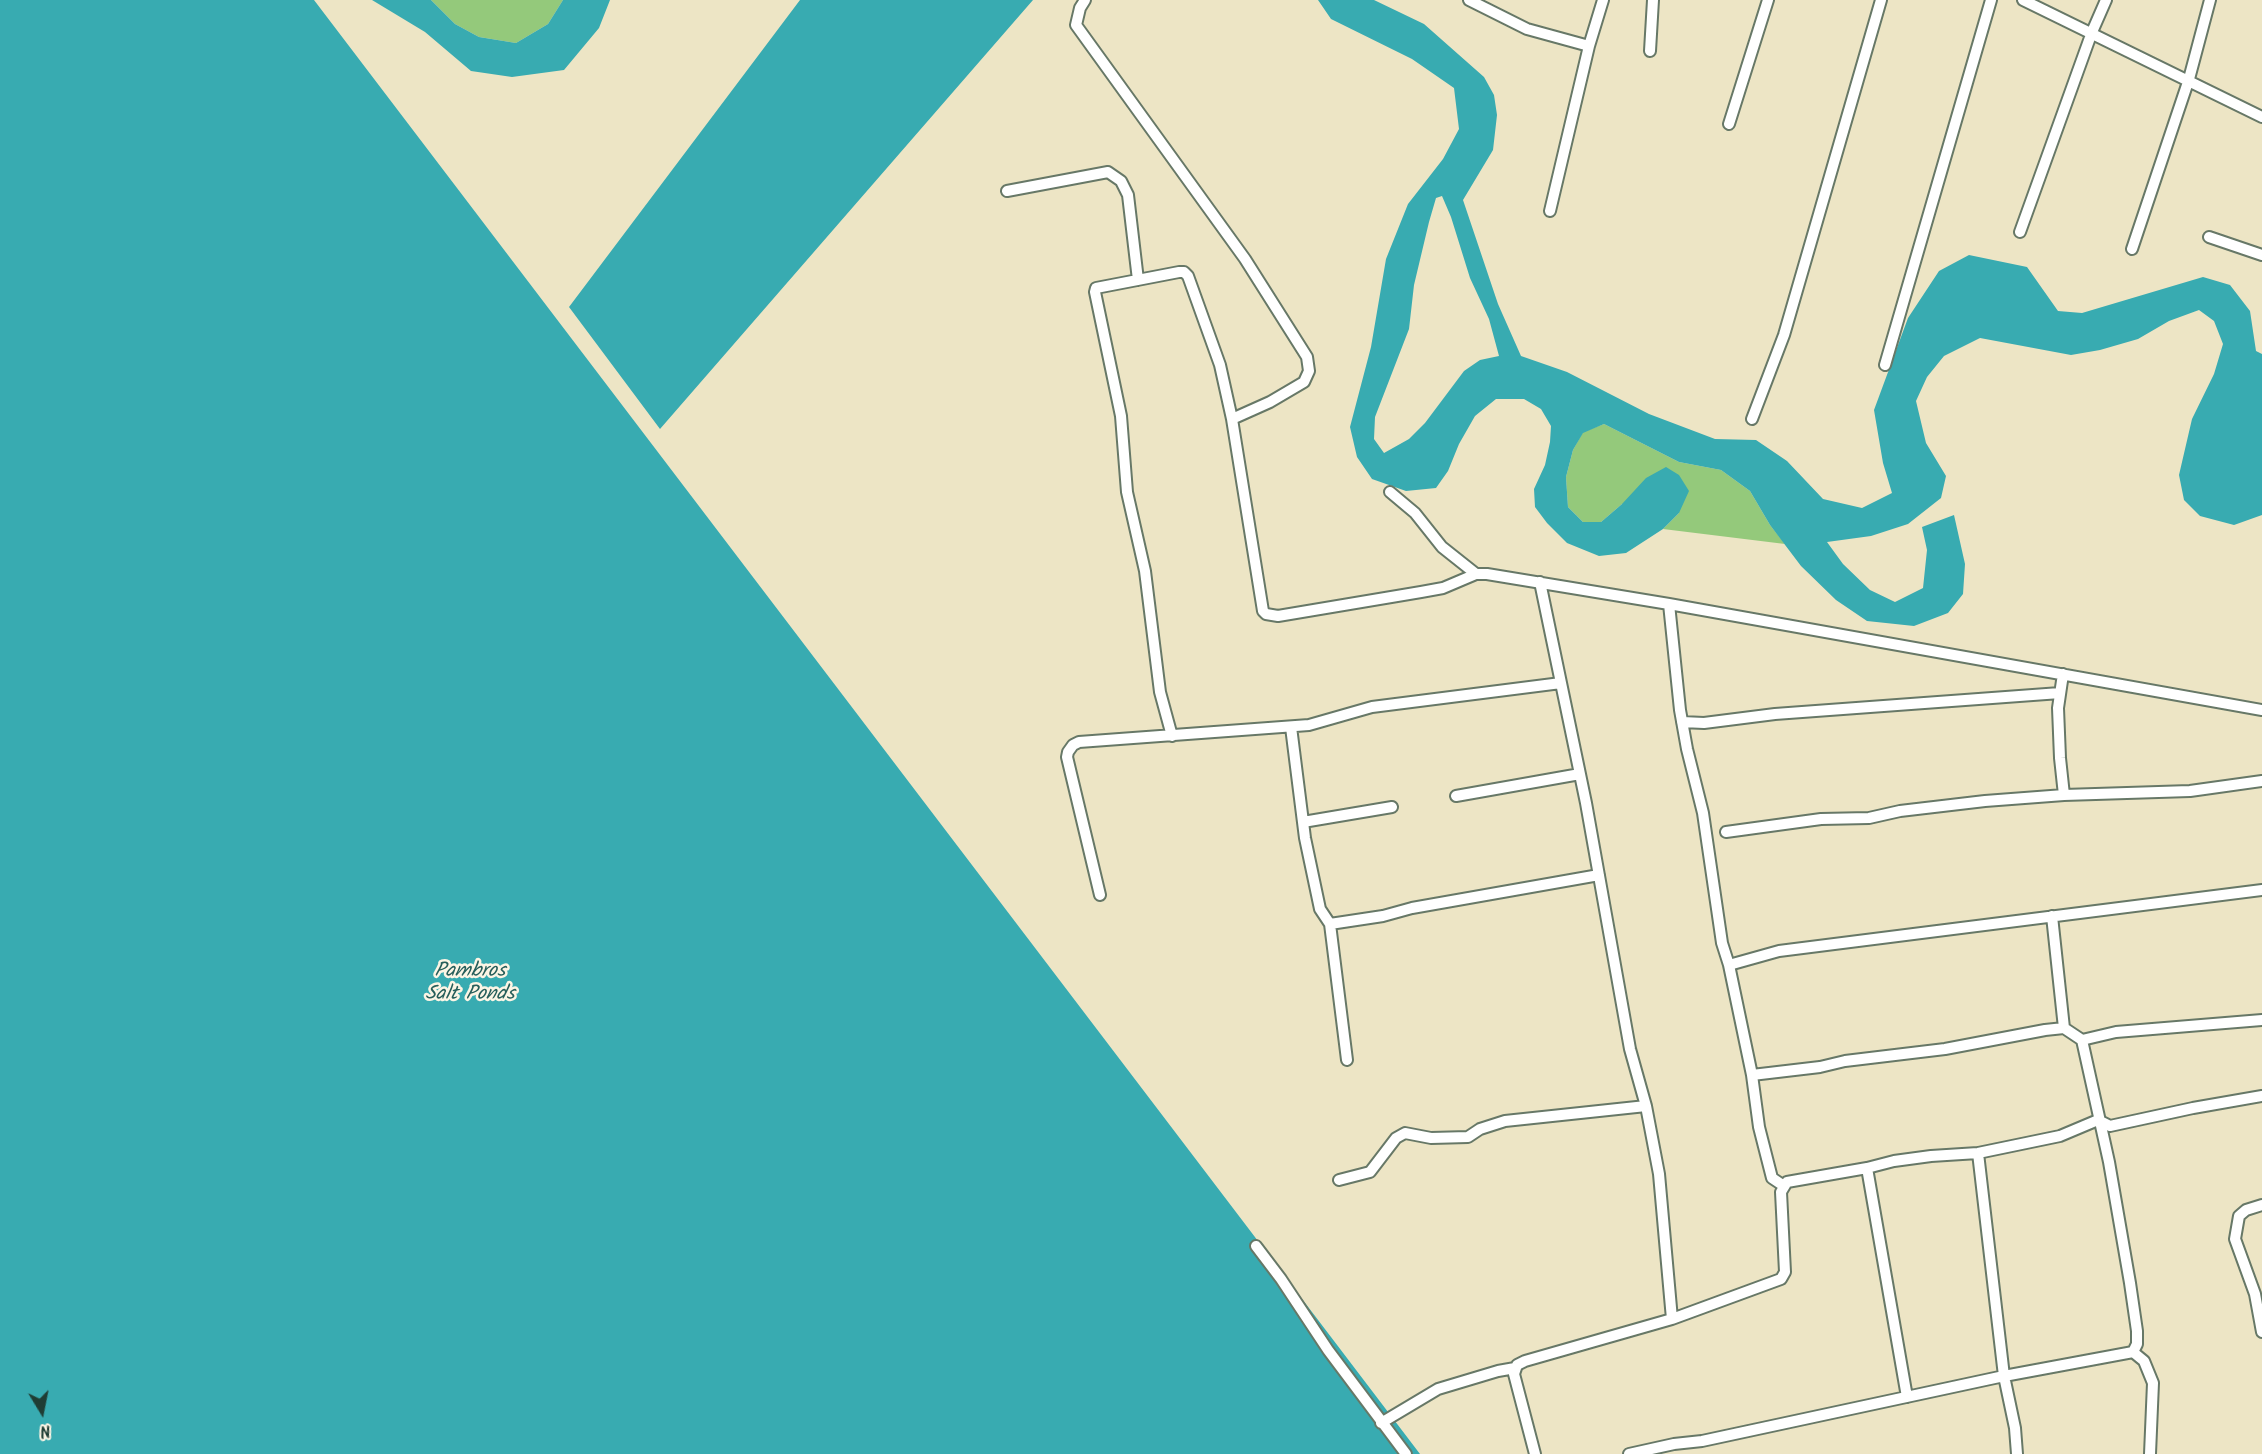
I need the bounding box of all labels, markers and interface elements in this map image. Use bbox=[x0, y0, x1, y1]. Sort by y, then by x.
water label: Pambros Salt Ponds bbox=[425, 961, 515, 1008]
north arrow bbox=[12, 1382, 72, 1442]
text: N bbox=[38, 1417, 52, 1443]

